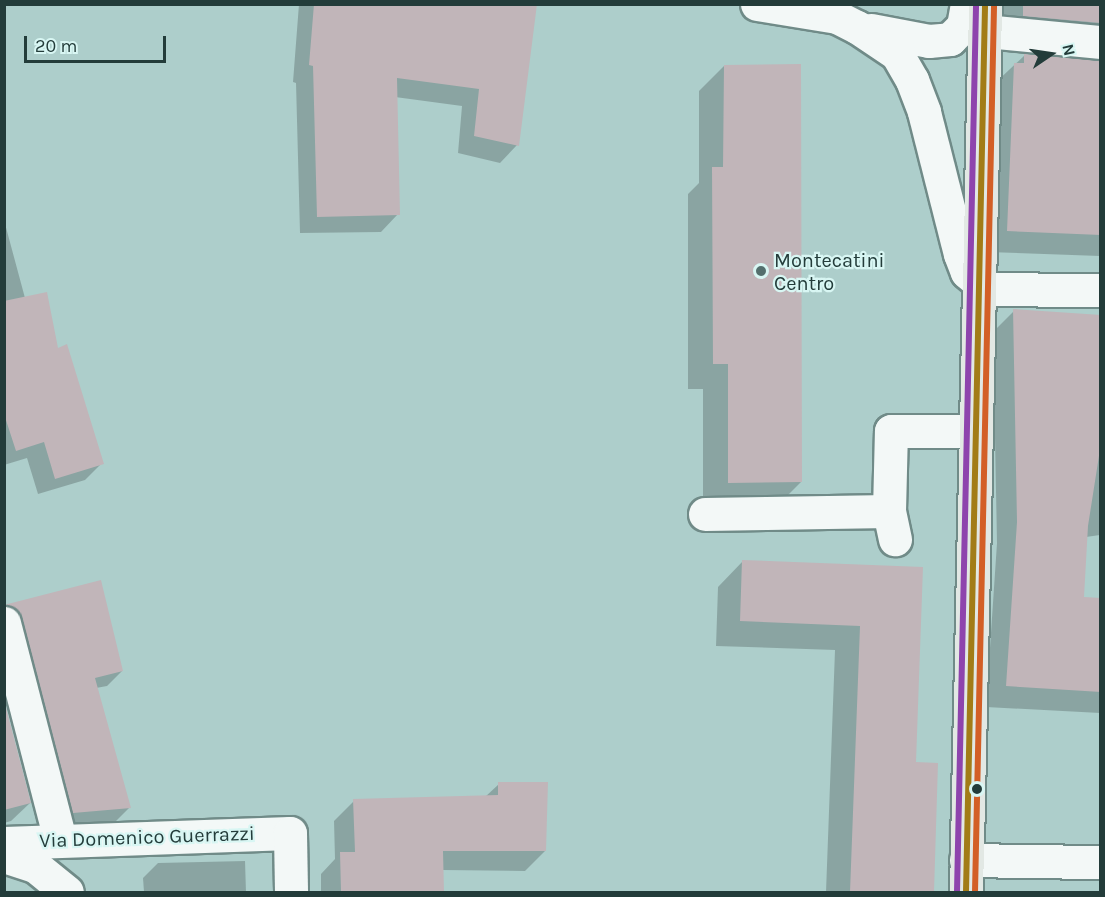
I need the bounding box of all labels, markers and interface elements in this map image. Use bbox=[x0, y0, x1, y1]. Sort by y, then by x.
scale bar bbox=[27, 24, 170, 62]
north arrow bbox=[1021, 24, 1081, 84]
text: 20 m bbox=[35, 35, 77, 57]
text: N bbox=[1058, 42, 1080, 58]
place label: Montecatini Centro bbox=[774, 248, 885, 295]
marker: Montecatini Centro bbox=[752, 262, 770, 280]
unlabelled marker bbox=[971, 783, 983, 795]
street label: Via Domenico Guerrazzi bbox=[39, 821, 255, 853]

